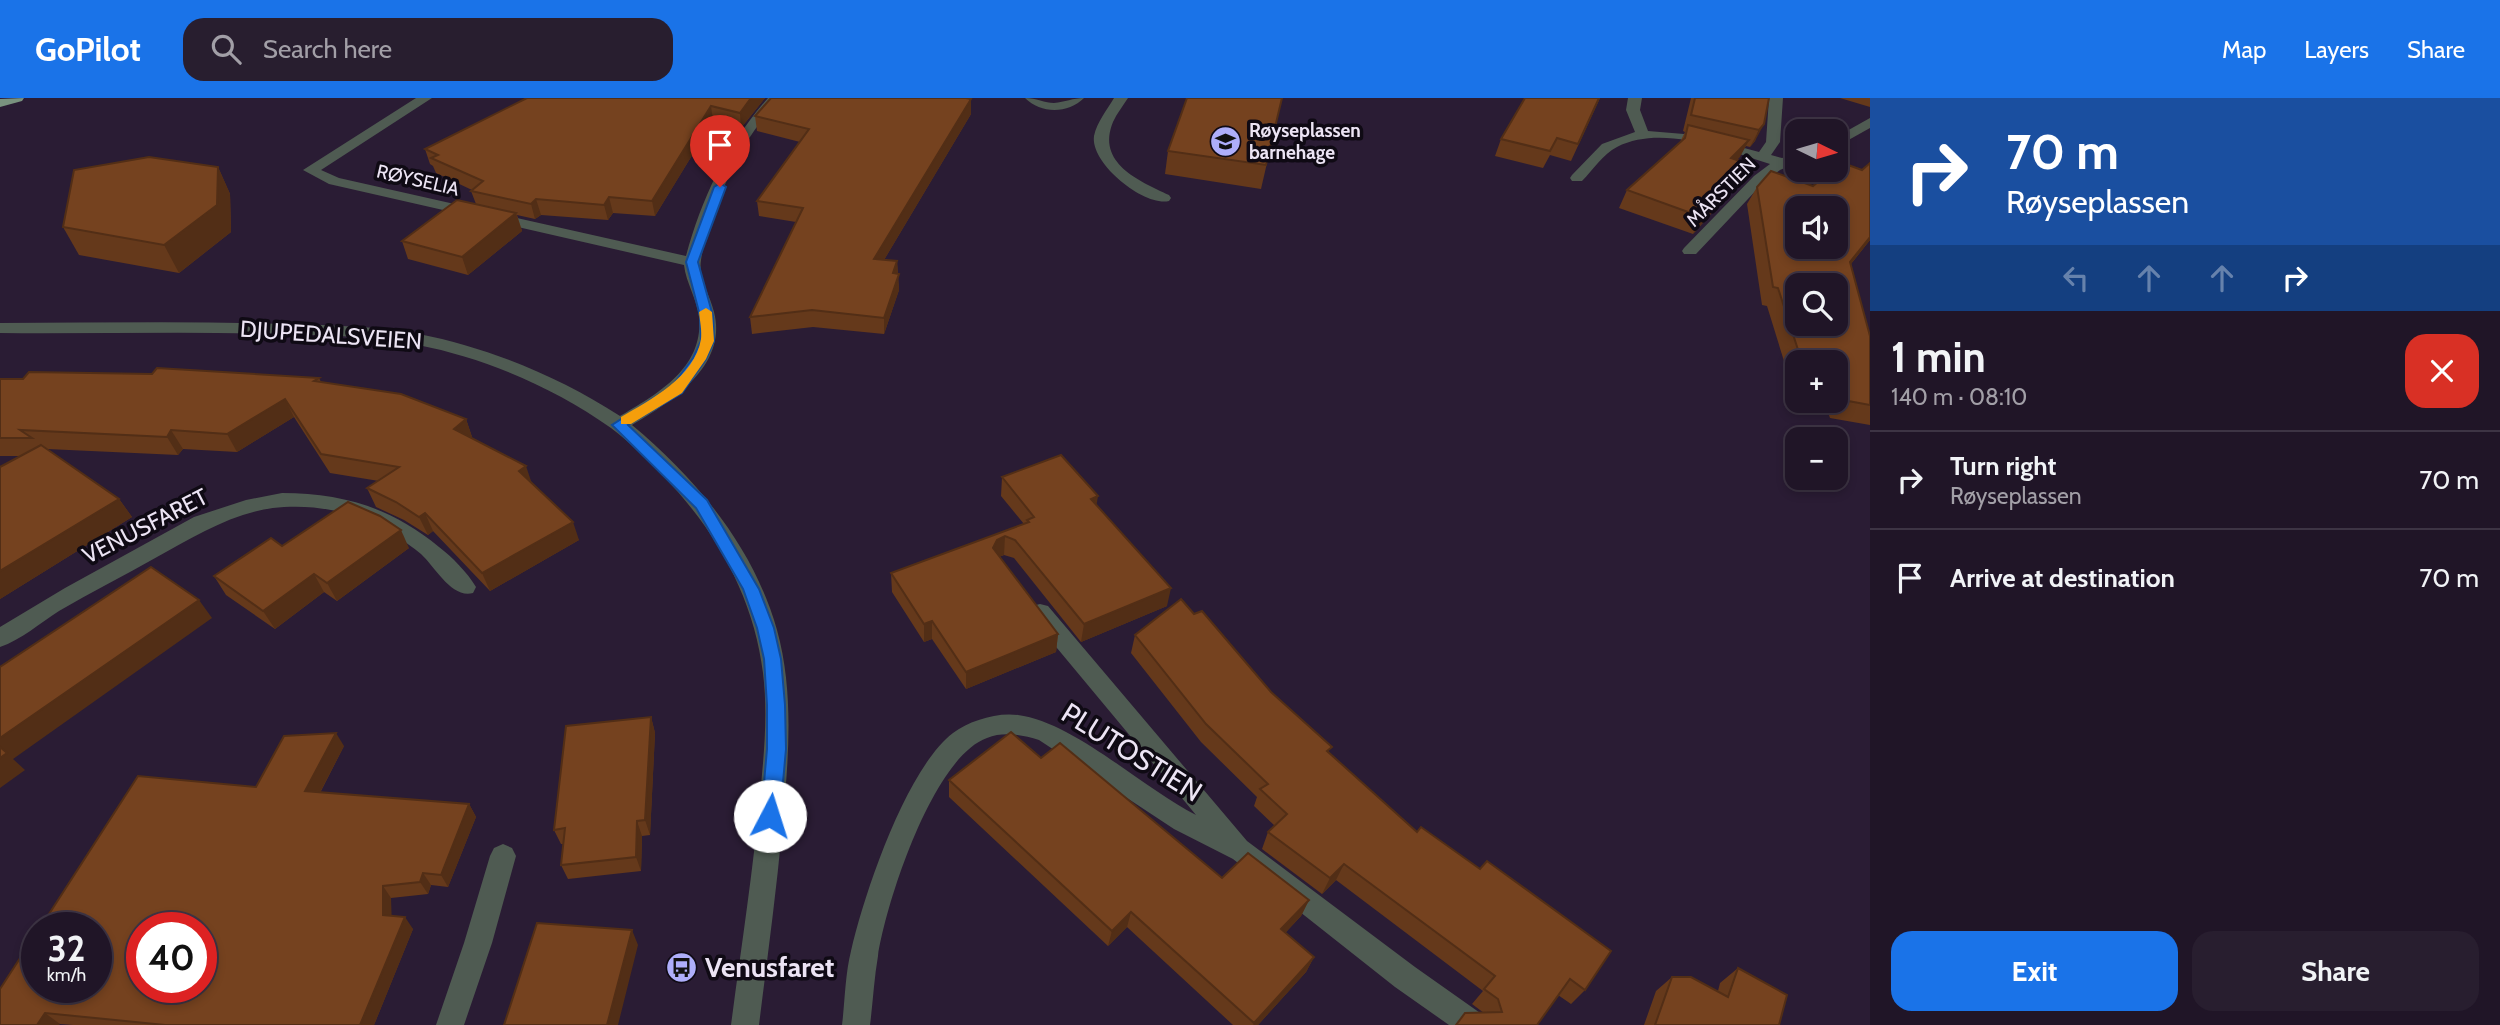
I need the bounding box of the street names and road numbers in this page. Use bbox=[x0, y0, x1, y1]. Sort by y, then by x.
street label: MÅRSTIEN bbox=[1681, 152, 1760, 231]
street label: RØYSELIA bbox=[374, 159, 462, 201]
street label: DJUPEDALSVEIEN bbox=[239, 315, 423, 355]
street label: VENUSFARET bbox=[78, 482, 212, 570]
street label: PLUTOSTIEN bbox=[1055, 695, 1209, 809]

